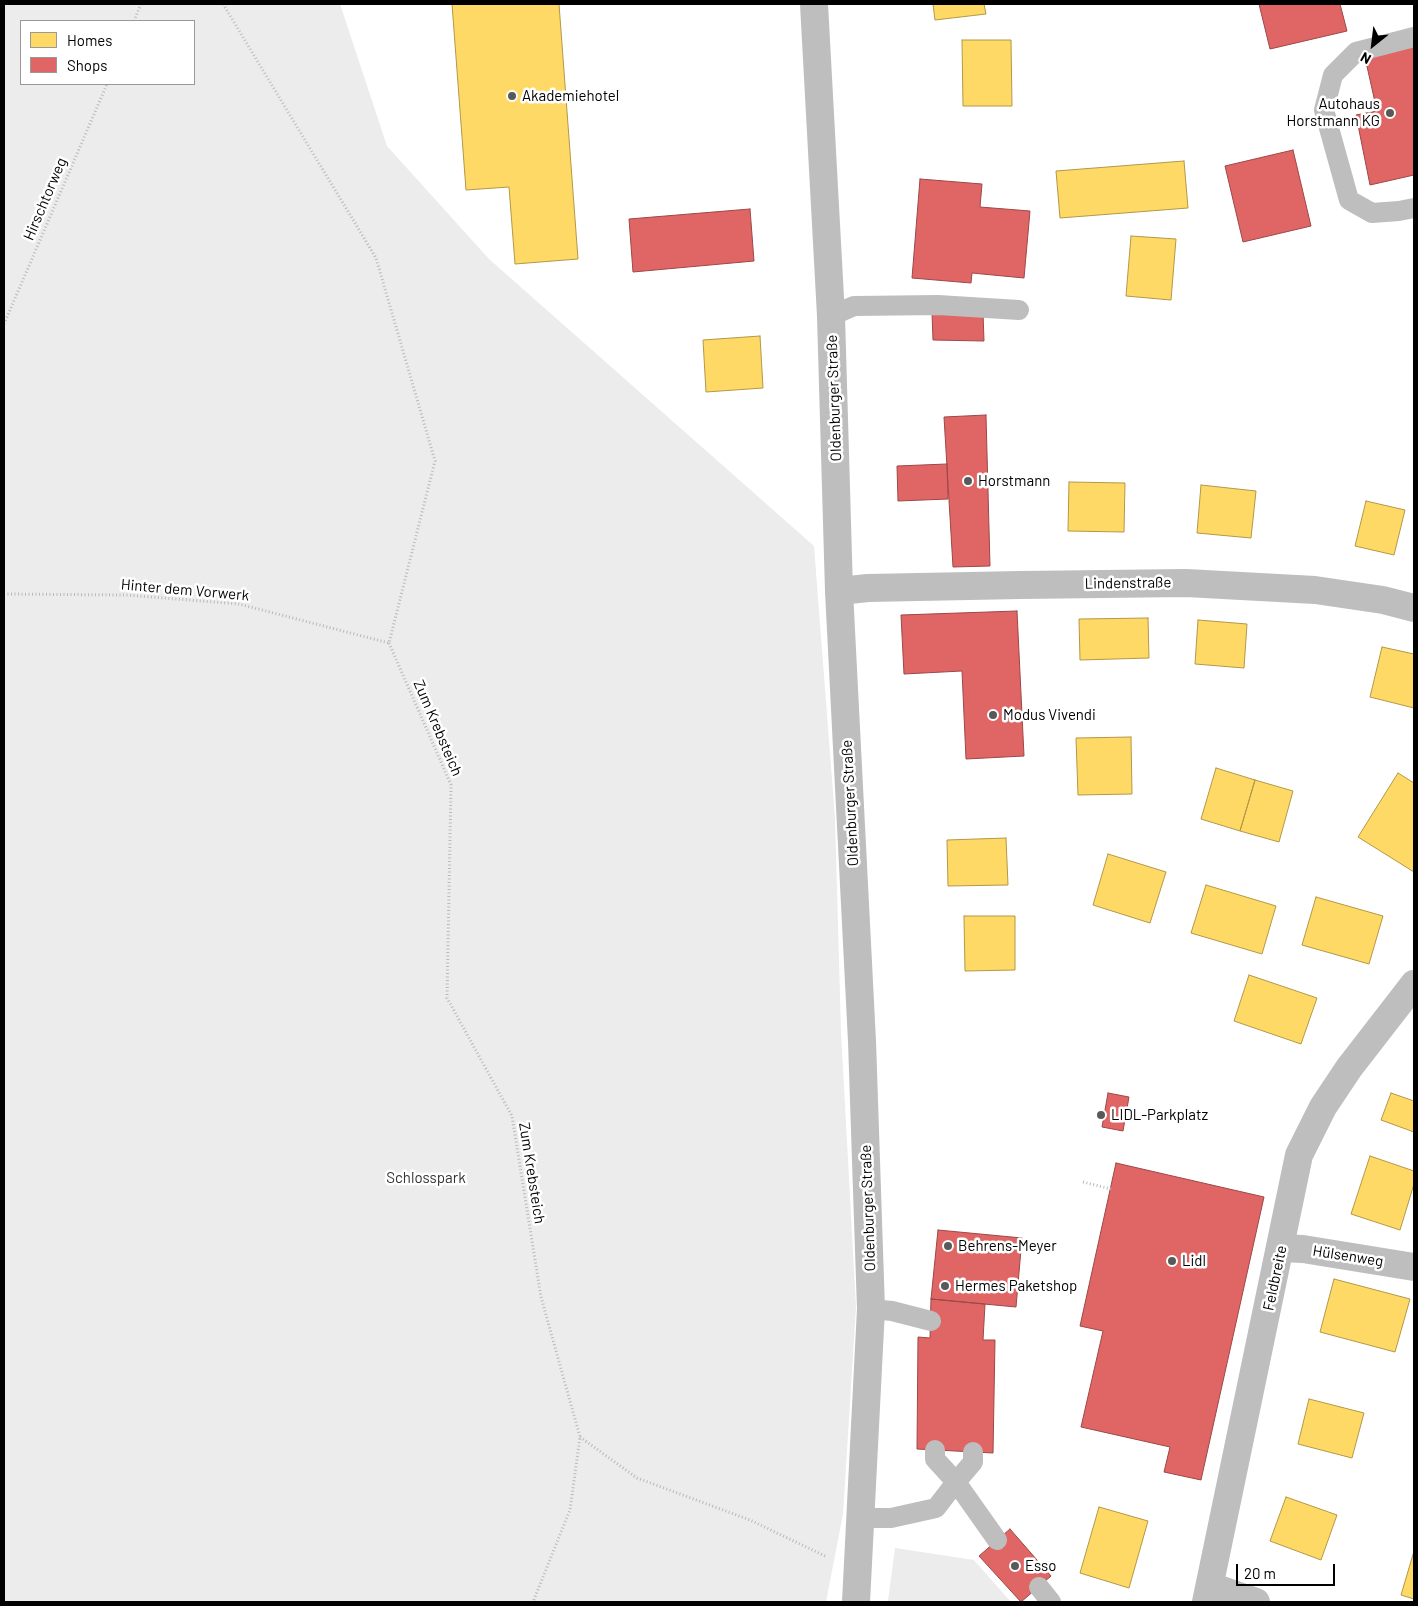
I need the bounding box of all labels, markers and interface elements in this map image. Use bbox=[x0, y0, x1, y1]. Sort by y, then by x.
legend bbox=[20, 20, 195, 85]
north arrow bbox=[1348, 20, 1398, 70]
text: Homes bbox=[67, 31, 112, 49]
text: N bbox=[1357, 49, 1374, 68]
text: Shops bbox=[67, 56, 107, 74]
place label: Akademiehotel bbox=[522, 87, 619, 105]
marker: Akademiehotel bbox=[506, 90, 518, 102]
place label: Autohaus Horstmann KG bbox=[1287, 95, 1380, 130]
marker: Autohaus Horstmann KG bbox=[1384, 107, 1396, 119]
street label: Hirschtorweg bbox=[20, 155, 70, 243]
street label: Oldenburger Straße bbox=[823, 334, 845, 462]
place label: Horstmann bbox=[978, 472, 1050, 490]
marker: Horstmann bbox=[962, 475, 974, 487]
street label: Lindenstraße bbox=[1084, 573, 1172, 593]
street label: Hinter dem Vorwerk bbox=[120, 575, 250, 605]
street label: Zum Krebsteich bbox=[410, 677, 466, 779]
place label: Modus Vivendi bbox=[1003, 706, 1096, 724]
marker: Modus Vivendi bbox=[987, 709, 999, 721]
street label: Oldenburger Straße bbox=[838, 739, 862, 867]
place label: LIDL-Parkplatz bbox=[1111, 1106, 1208, 1124]
marker: LIDL-Parkplatz bbox=[1095, 1109, 1107, 1121]
street label: Zum Krebsteich bbox=[515, 1121, 549, 1225]
street label: Oldenburger Straße bbox=[857, 1144, 879, 1272]
park label: Schlosspark bbox=[386, 1169, 466, 1187]
place label: Behrens-Meyer bbox=[958, 1237, 1057, 1255]
marker: Behrens-Meyer bbox=[942, 1240, 954, 1252]
street label: Hülsenweg bbox=[1311, 1242, 1385, 1270]
street label: Feldbreite bbox=[1259, 1244, 1291, 1312]
place label: Lidl bbox=[1182, 1252, 1206, 1270]
marker: Lidl bbox=[1166, 1255, 1178, 1267]
place label: Hermes Paketshop bbox=[955, 1277, 1077, 1295]
marker: Hermes Paketshop bbox=[939, 1280, 951, 1292]
scale bar bbox=[1238, 1554, 1337, 1586]
place label: Esso bbox=[1025, 1557, 1056, 1575]
marker: Esso bbox=[1009, 1560, 1021, 1572]
text: 20 m bbox=[1244, 1564, 1276, 1582]

